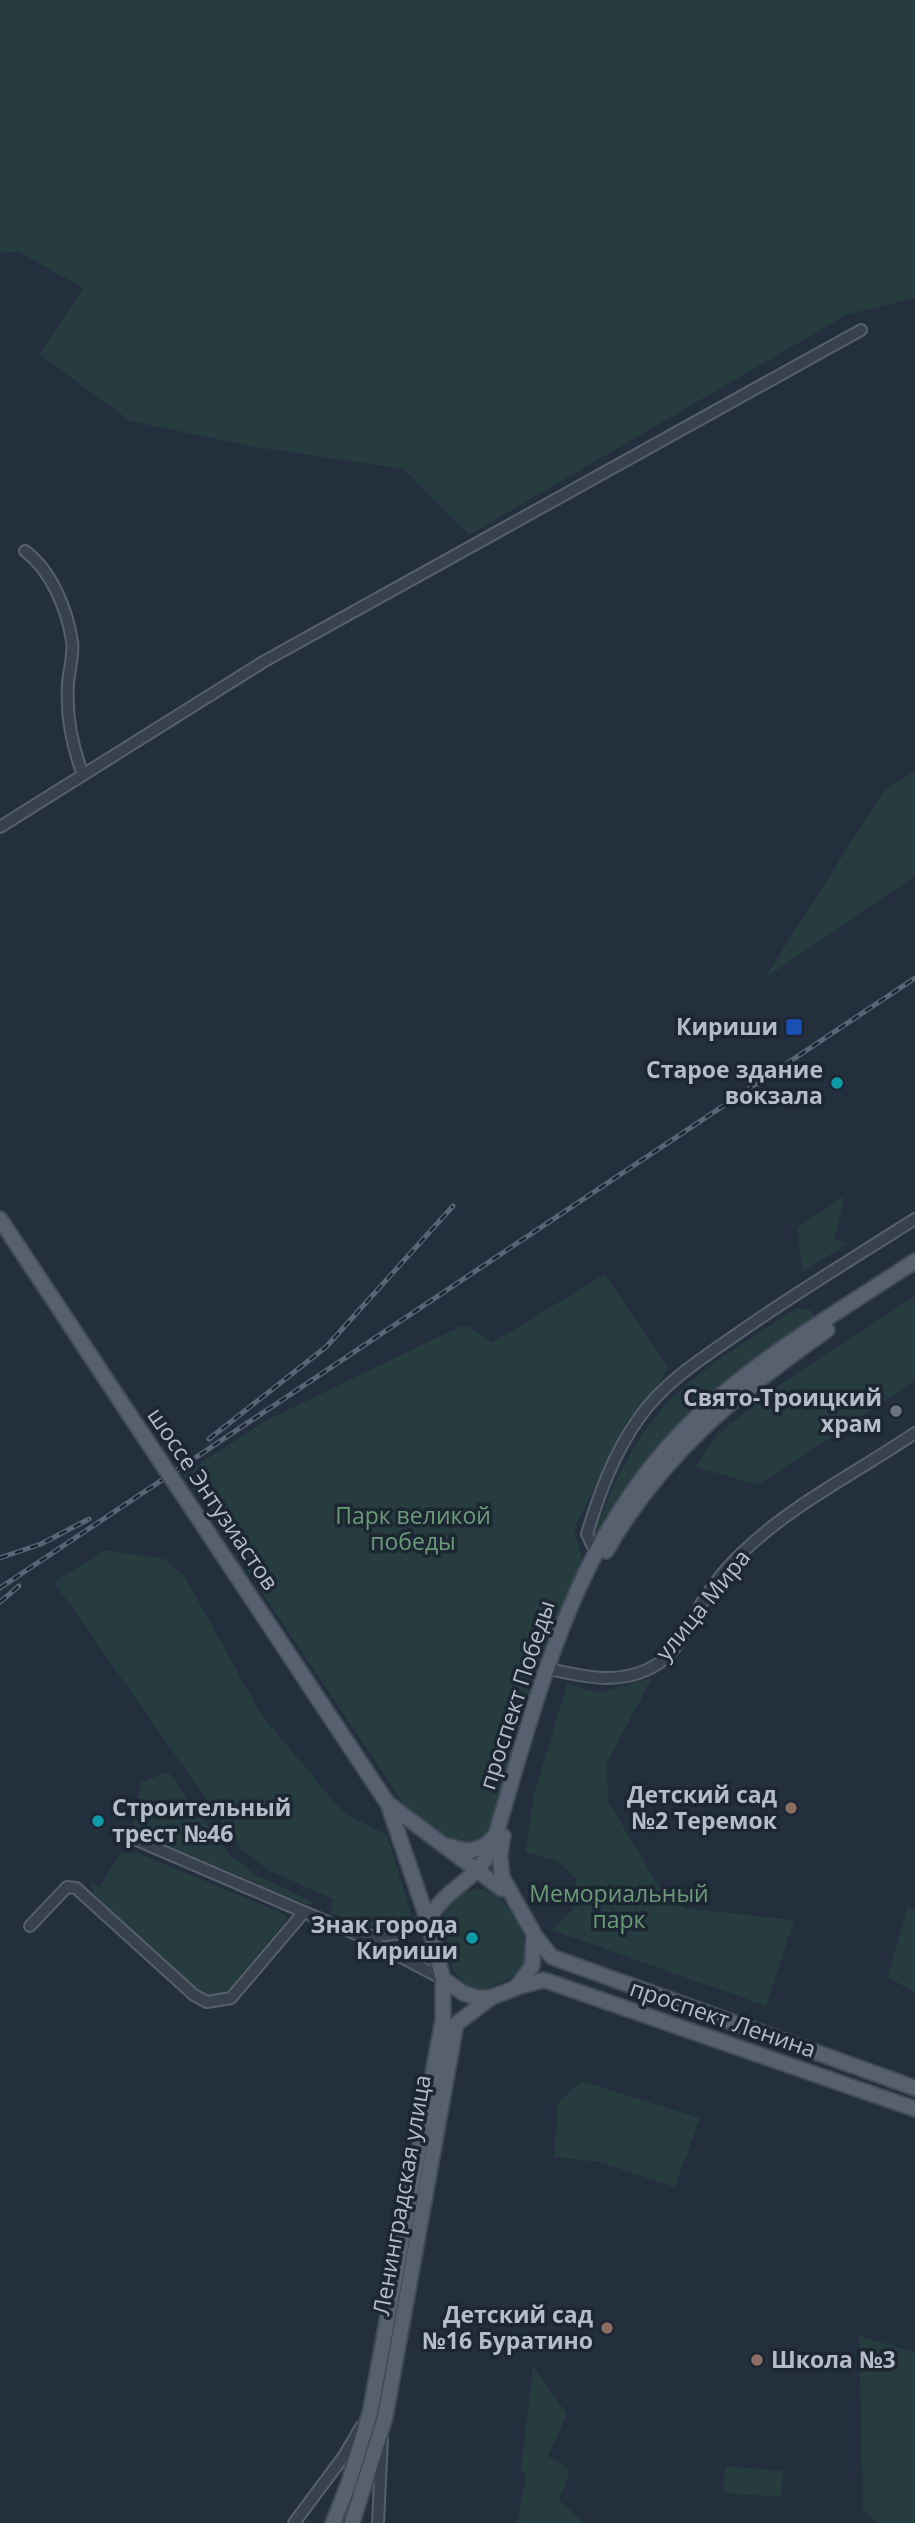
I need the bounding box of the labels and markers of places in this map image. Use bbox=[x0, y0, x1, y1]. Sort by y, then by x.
place label: Кириши bbox=[676, 1010, 778, 1042]
marker: Кириши bbox=[784, 1017, 804, 1037]
place label: Старое здание вокзала bbox=[646, 1053, 823, 1111]
marker: Старое здание вокзала bbox=[829, 1075, 845, 1091]
place label: Свято-Троицкий храм bbox=[683, 1381, 882, 1439]
marker: Свято-Троицкий храм bbox=[888, 1403, 904, 1419]
place label: Детский сад №2 Теремок bbox=[627, 1778, 778, 1836]
place label: Строительный трест №46 bbox=[112, 1791, 291, 1849]
marker: Детский сад №2 Теремок bbox=[783, 1800, 799, 1816]
marker: Строительный трест №46 bbox=[90, 1813, 106, 1829]
place label: Знак города Кириши bbox=[311, 1908, 458, 1966]
marker: Знак города Кириши bbox=[464, 1930, 480, 1946]
place label: Детский сад №16 Буратино bbox=[422, 2298, 593, 2356]
marker: Детский сад №16 Буратино bbox=[599, 2320, 615, 2336]
place label: Школа №3 bbox=[771, 2343, 896, 2375]
marker: Школа №3 bbox=[749, 2352, 765, 2368]

